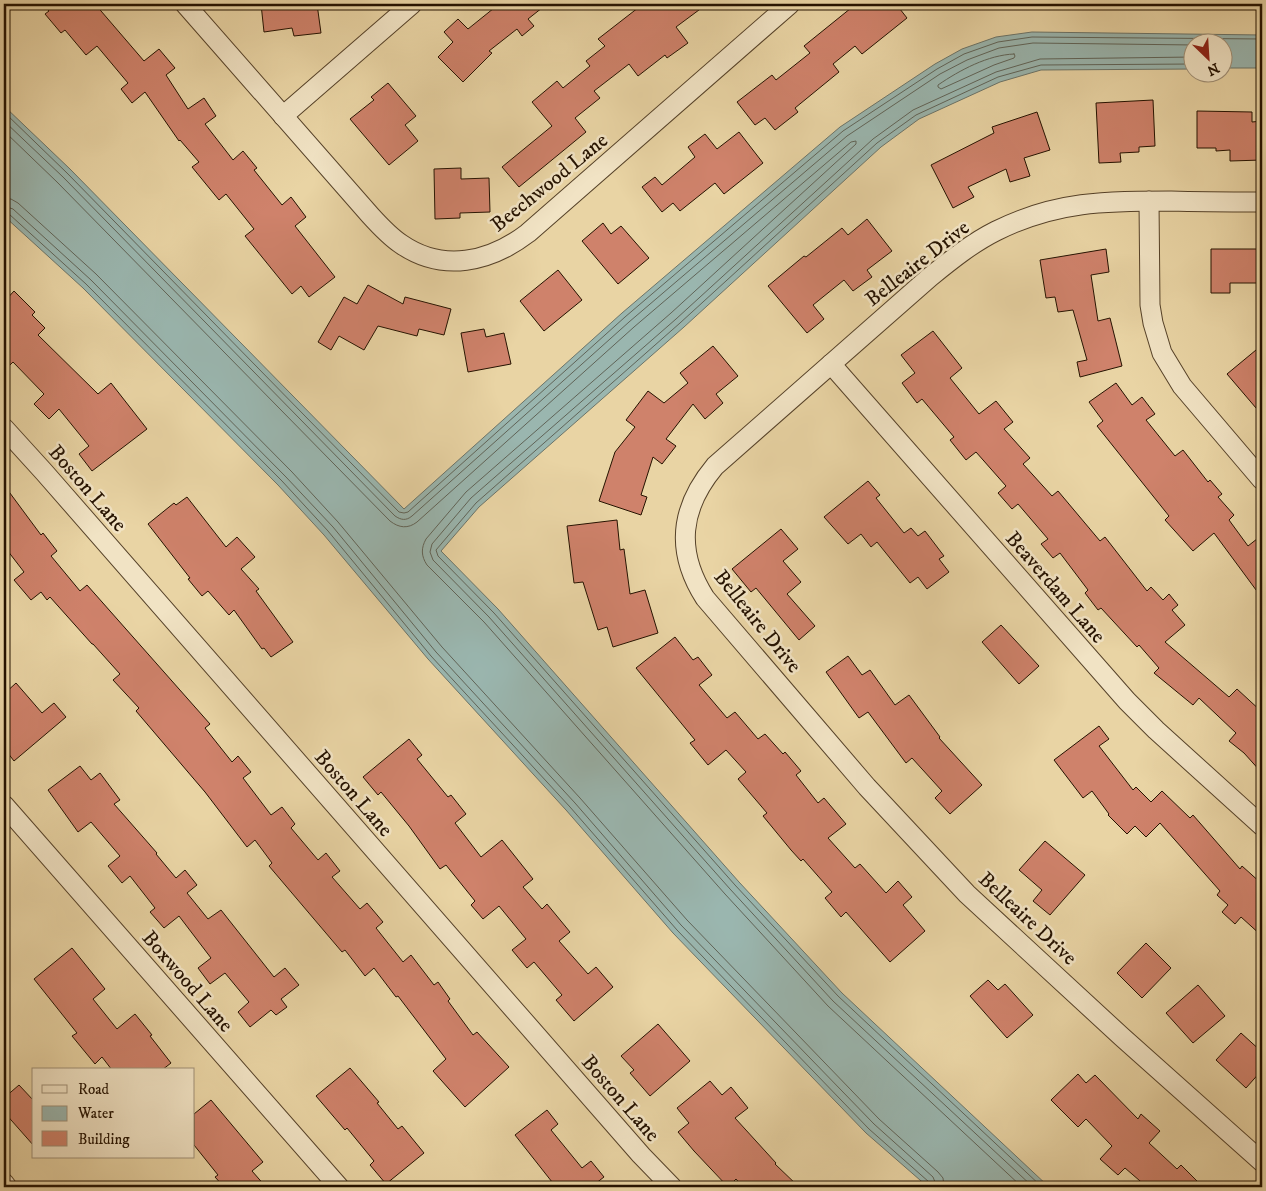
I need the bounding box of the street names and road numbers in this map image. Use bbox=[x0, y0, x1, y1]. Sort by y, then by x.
street label: Beechwood Lane bbox=[486, 127, 614, 238]
street label: Belleaire Drive bbox=[860, 215, 975, 313]
street label: Boston Lane bbox=[42, 440, 132, 538]
street label: Beaverdam Lane bbox=[1000, 526, 1111, 649]
street label: Belleaire Drive bbox=[708, 565, 807, 679]
street label: Boston Lane bbox=[308, 745, 398, 843]
street label: Belleaire Drive bbox=[973, 866, 1082, 971]
street label: Boxwood Lane bbox=[136, 925, 239, 1038]
street label: Boston Lane bbox=[575, 1050, 665, 1148]

